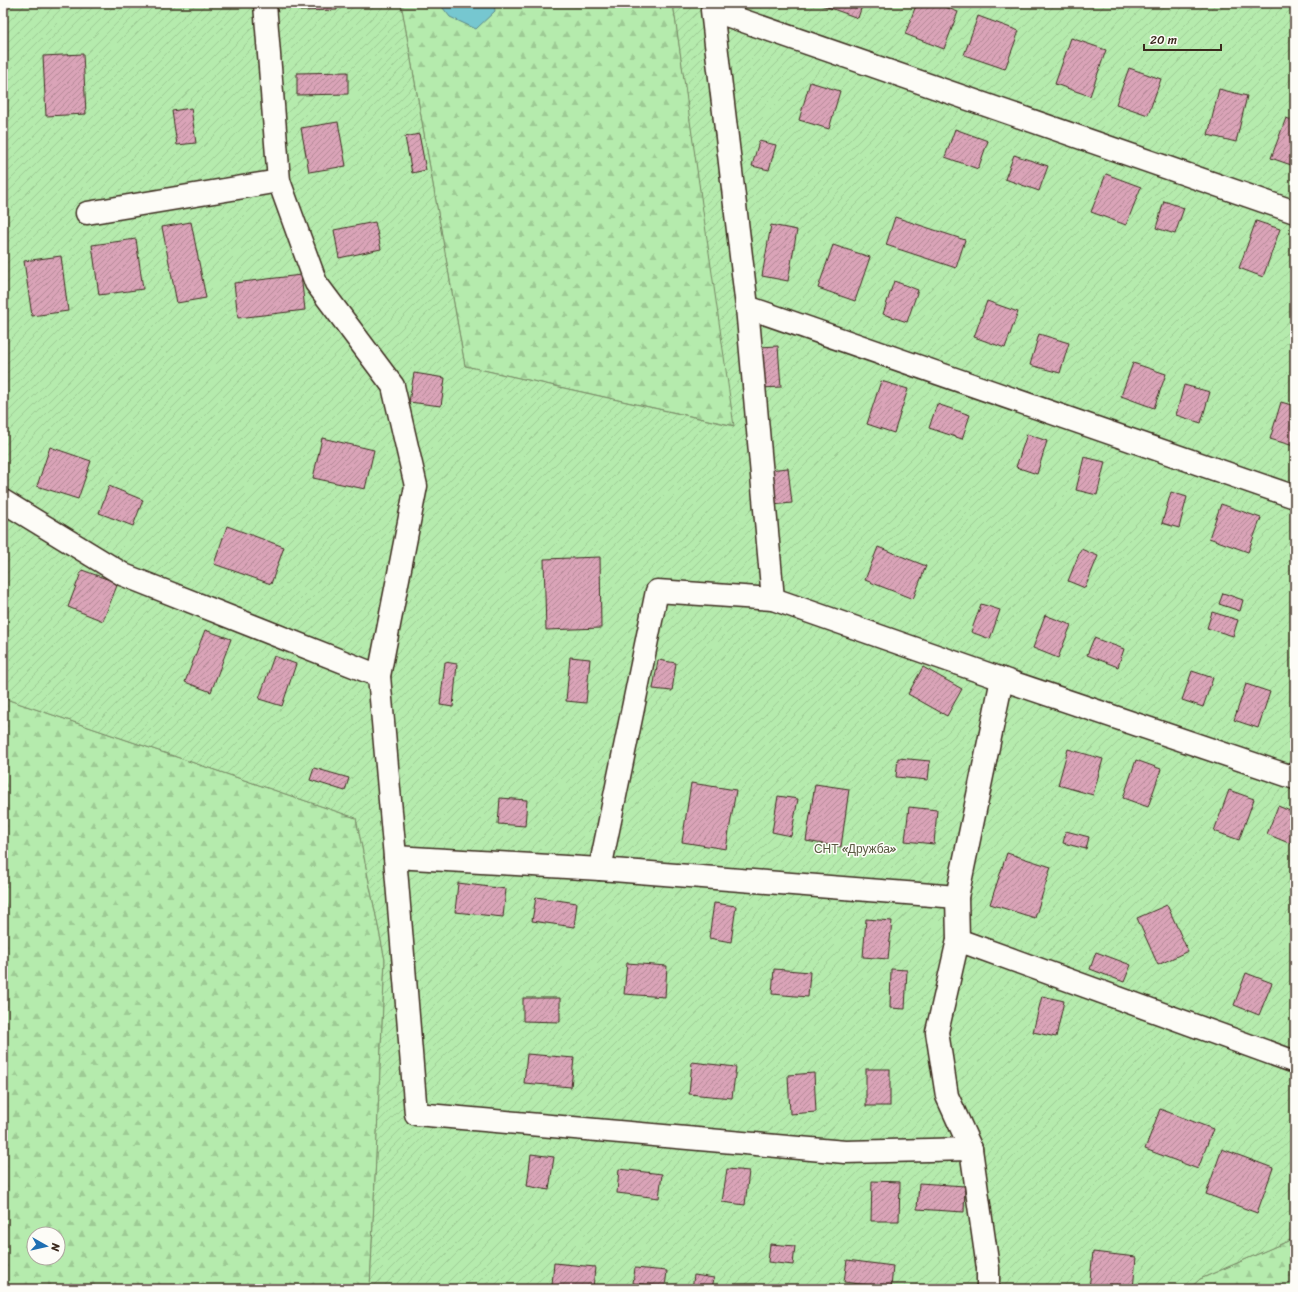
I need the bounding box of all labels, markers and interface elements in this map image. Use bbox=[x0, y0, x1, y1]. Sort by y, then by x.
scale bar bbox=[1144, 26, 1221, 52]
text: 20 m bbox=[1150, 29, 1177, 51]
park label: СНТ «Дружба» bbox=[814, 838, 896, 860]
north arrow bbox=[26, 1226, 66, 1266]
text: N bbox=[45, 1241, 65, 1253]

